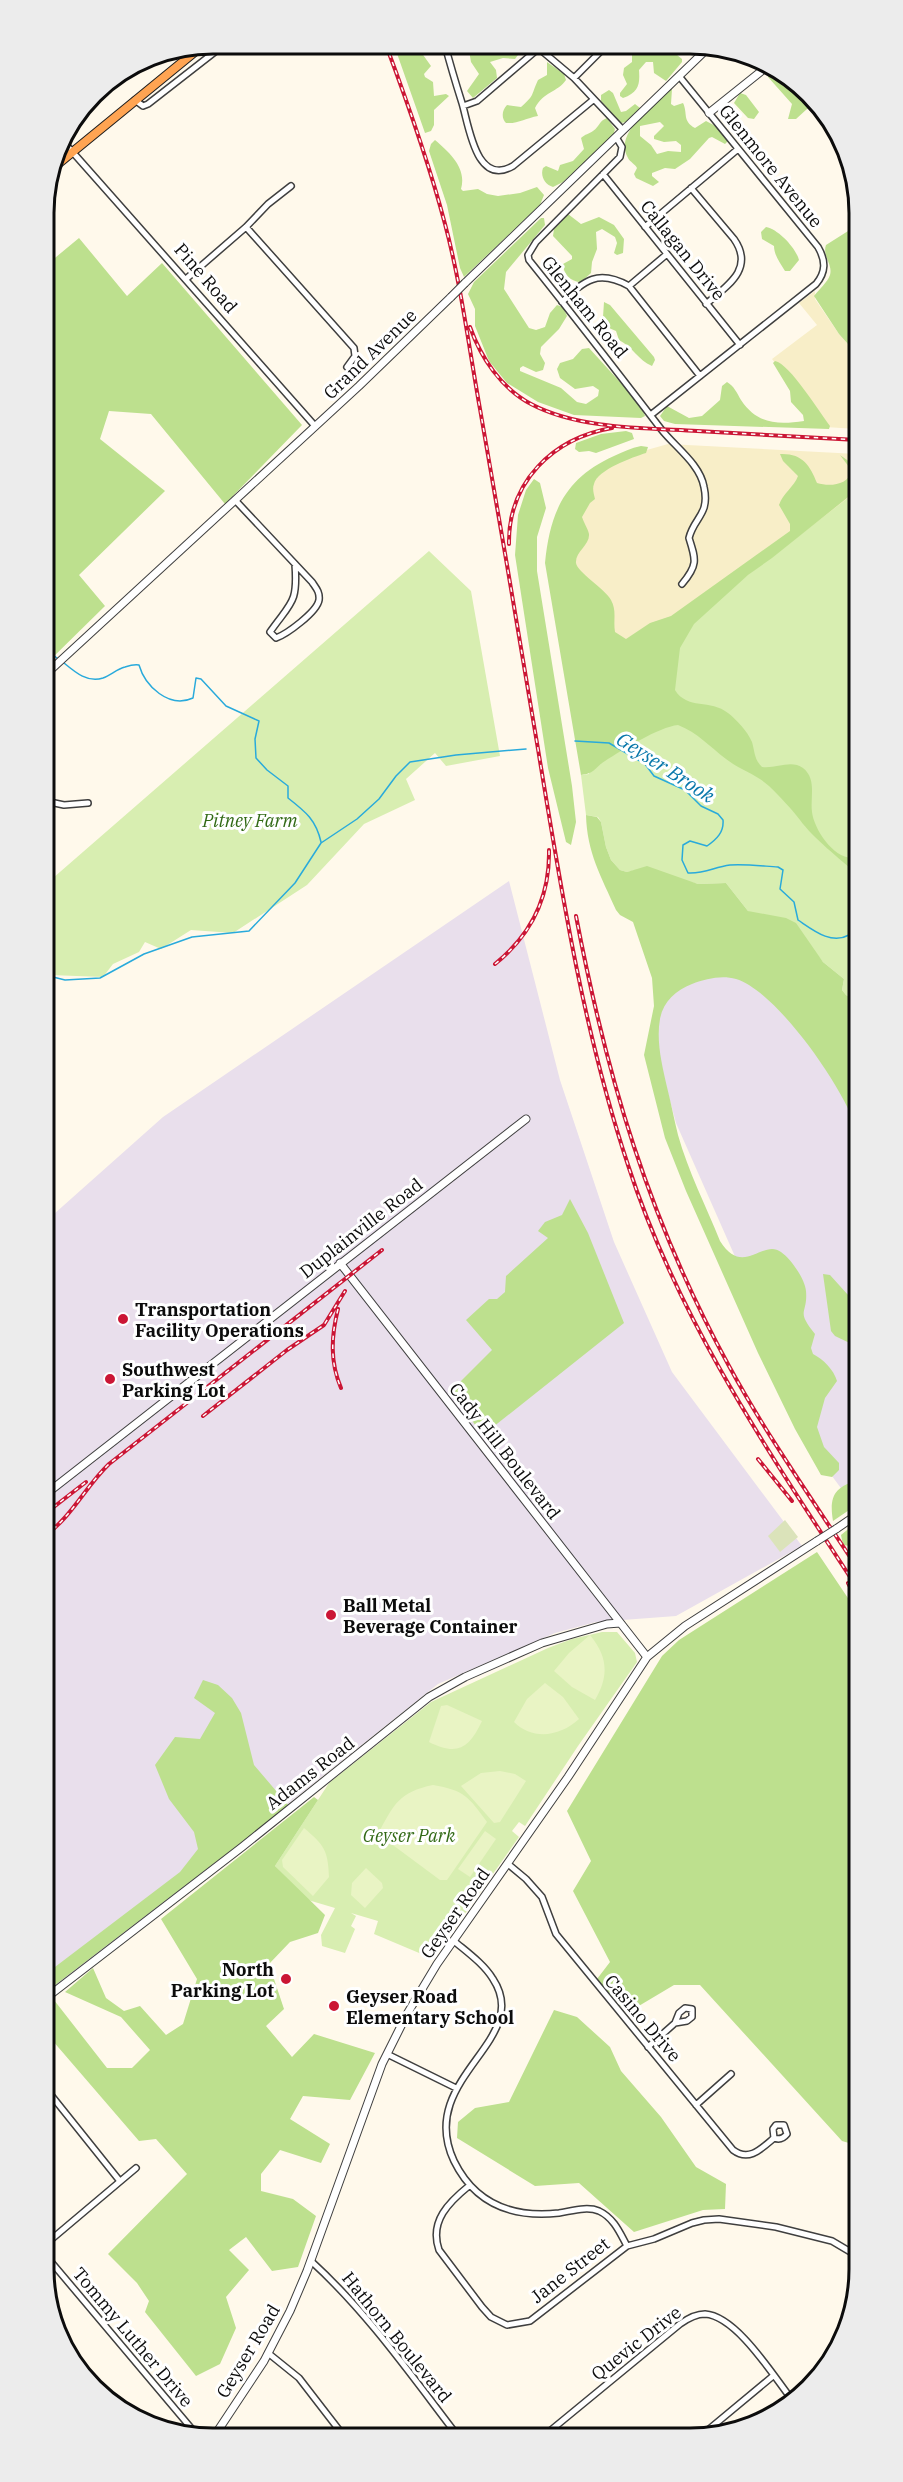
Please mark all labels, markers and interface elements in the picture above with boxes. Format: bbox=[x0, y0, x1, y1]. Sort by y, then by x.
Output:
street label: Glenmore Avenue bbox=[714, 100, 828, 232]
street label: Callagan Drive bbox=[636, 195, 730, 305]
street label: Pine Road bbox=[169, 238, 243, 318]
street label: Glenham Road bbox=[537, 251, 633, 363]
street label: Grand Avenue bbox=[319, 304, 421, 404]
water label: Geyser Brook bbox=[612, 725, 721, 809]
park label: Pitney Farm bbox=[201, 809, 298, 832]
street label: Duplainville Road bbox=[295, 1173, 427, 1283]
place label: Transportation Facility Operations bbox=[135, 1298, 304, 1342]
marker: Transportation Facility Operations bbox=[116, 1312, 130, 1326]
place label: Southwest Parking Lot bbox=[122, 1358, 226, 1402]
marker: Southwest Parking Lot bbox=[103, 1372, 117, 1386]
street label: Cady Hill Boulevard bbox=[444, 1378, 566, 1524]
place label: Ball Metal Beverage Container bbox=[343, 1594, 518, 1638]
marker: Ball Metal Beverage Container bbox=[324, 1608, 338, 1622]
street label: Adams Road bbox=[261, 1731, 359, 1815]
park label: Geyser Park bbox=[363, 1824, 456, 1847]
street label: Geyser Road bbox=[415, 1863, 495, 1963]
place label: North Parking Lot bbox=[171, 1958, 274, 2002]
street label: Casino Drive bbox=[600, 1970, 686, 2066]
marker: North Parking Lot bbox=[279, 1972, 293, 1986]
place label: Geyser Road Elementary School bbox=[346, 1985, 514, 2029]
marker: Geyser Road Elementary School bbox=[327, 1999, 341, 2013]
street label: Jane Street bbox=[526, 2232, 614, 2308]
street label: Tommy Luther Drive bbox=[68, 2262, 198, 2412]
street label: Hathorn Boulevard bbox=[337, 2267, 457, 2407]
street label: Geyser Road bbox=[211, 2300, 285, 2402]
street label: Quevic Drive bbox=[586, 2301, 686, 2385]

